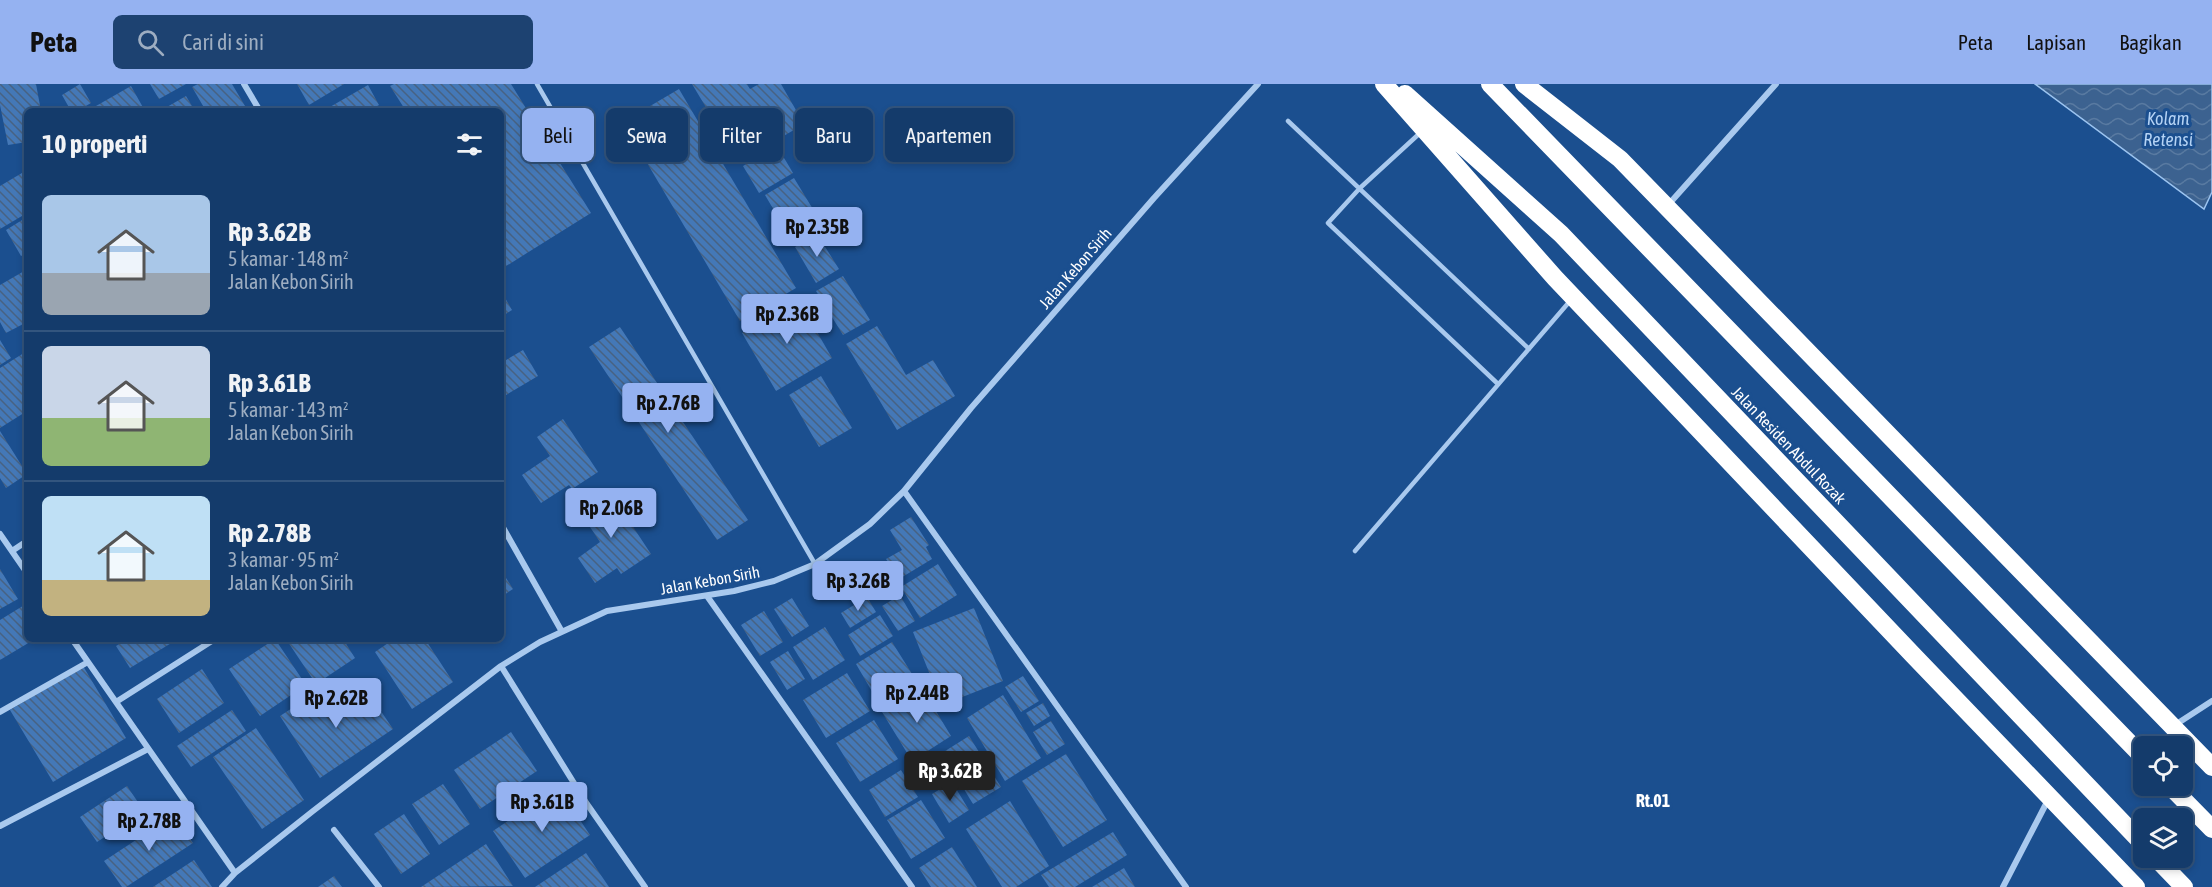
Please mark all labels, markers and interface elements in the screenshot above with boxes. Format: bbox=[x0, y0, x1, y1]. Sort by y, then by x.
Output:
search box bbox=[113, 15, 533, 69]
text: Peta bbox=[30, 26, 77, 58]
icon: search bbox=[134, 26, 167, 59]
text: Cari di sini bbox=[182, 29, 264, 55]
text: Peta bbox=[1958, 30, 1993, 54]
text: Lapisan bbox=[2026, 30, 2086, 54]
text: Bagikan bbox=[2119, 30, 2182, 54]
chip: Beli bbox=[522, 108, 594, 162]
chip: Sewa bbox=[606, 108, 688, 162]
chip: Filter bbox=[700, 108, 783, 162]
chip: Baru bbox=[795, 108, 873, 162]
chip: Apartemen bbox=[885, 108, 1013, 162]
water label: Kolam Retensi bbox=[2143, 108, 2193, 150]
icon: filters bbox=[453, 128, 486, 161]
text: 10 properti bbox=[42, 129, 147, 159]
pin: Rp 2.35B bbox=[755, 207, 879, 258]
text: Rp 2.35B bbox=[785, 215, 849, 238]
text: Rp 3.62B bbox=[228, 217, 311, 247]
icon: home bbox=[90, 219, 162, 291]
street label: Jalan Kebon Sirih bbox=[1035, 224, 1115, 312]
text: 5 kamar · 148 m² bbox=[228, 247, 349, 270]
text: Jalan Kebon Sirih bbox=[228, 270, 354, 293]
pin: Rp 2.36B bbox=[725, 294, 849, 345]
text: Rp 2.36B bbox=[755, 302, 819, 325]
text: Rp 3.61B bbox=[228, 368, 311, 398]
icon: home bbox=[90, 370, 162, 442]
pin: Rp 2.76B bbox=[606, 383, 730, 434]
street label: Jalan Residen Abdul Rozak bbox=[1728, 383, 1850, 507]
text: Rp 2.76B bbox=[636, 391, 700, 414]
text: 5 kamar · 143 m² bbox=[228, 398, 349, 421]
text: Jalan Kebon Sirih bbox=[228, 421, 354, 444]
pin: Rp 2.06B bbox=[549, 488, 673, 539]
text: Rp 2.06B bbox=[579, 496, 643, 519]
text: Rp 2.78B bbox=[228, 518, 311, 548]
icon: home bbox=[90, 520, 162, 592]
text: 3 kamar · 95 m² bbox=[228, 548, 339, 571]
pin: Rp 3.26B bbox=[796, 561, 920, 612]
street label: Jalan Kebon Sirih bbox=[659, 562, 761, 598]
text: Rp 3.26B bbox=[826, 569, 890, 592]
text: Jalan Kebon Sirih bbox=[228, 571, 354, 594]
pin: Rp 2.44B bbox=[855, 673, 979, 724]
pin: Rp 2.62B bbox=[274, 678, 398, 729]
text: Rp 2.44B bbox=[885, 681, 949, 704]
text: Rp 2.62B bbox=[304, 686, 368, 709]
map controls bbox=[2133, 736, 2193, 868]
button: locate bbox=[2133, 736, 2193, 796]
pin: Rp 3.62B bbox=[888, 751, 1012, 802]
text: Rp 3.62B bbox=[918, 759, 982, 782]
pin: Rp 3.61B bbox=[480, 782, 604, 833]
text: Rp 3.61B bbox=[510, 790, 574, 813]
district label: Rt.01 bbox=[1636, 790, 1670, 811]
pin: Rp 2.78B bbox=[87, 801, 211, 852]
button: layers bbox=[2133, 808, 2193, 868]
text: Rp 2.78B bbox=[117, 809, 181, 832]

